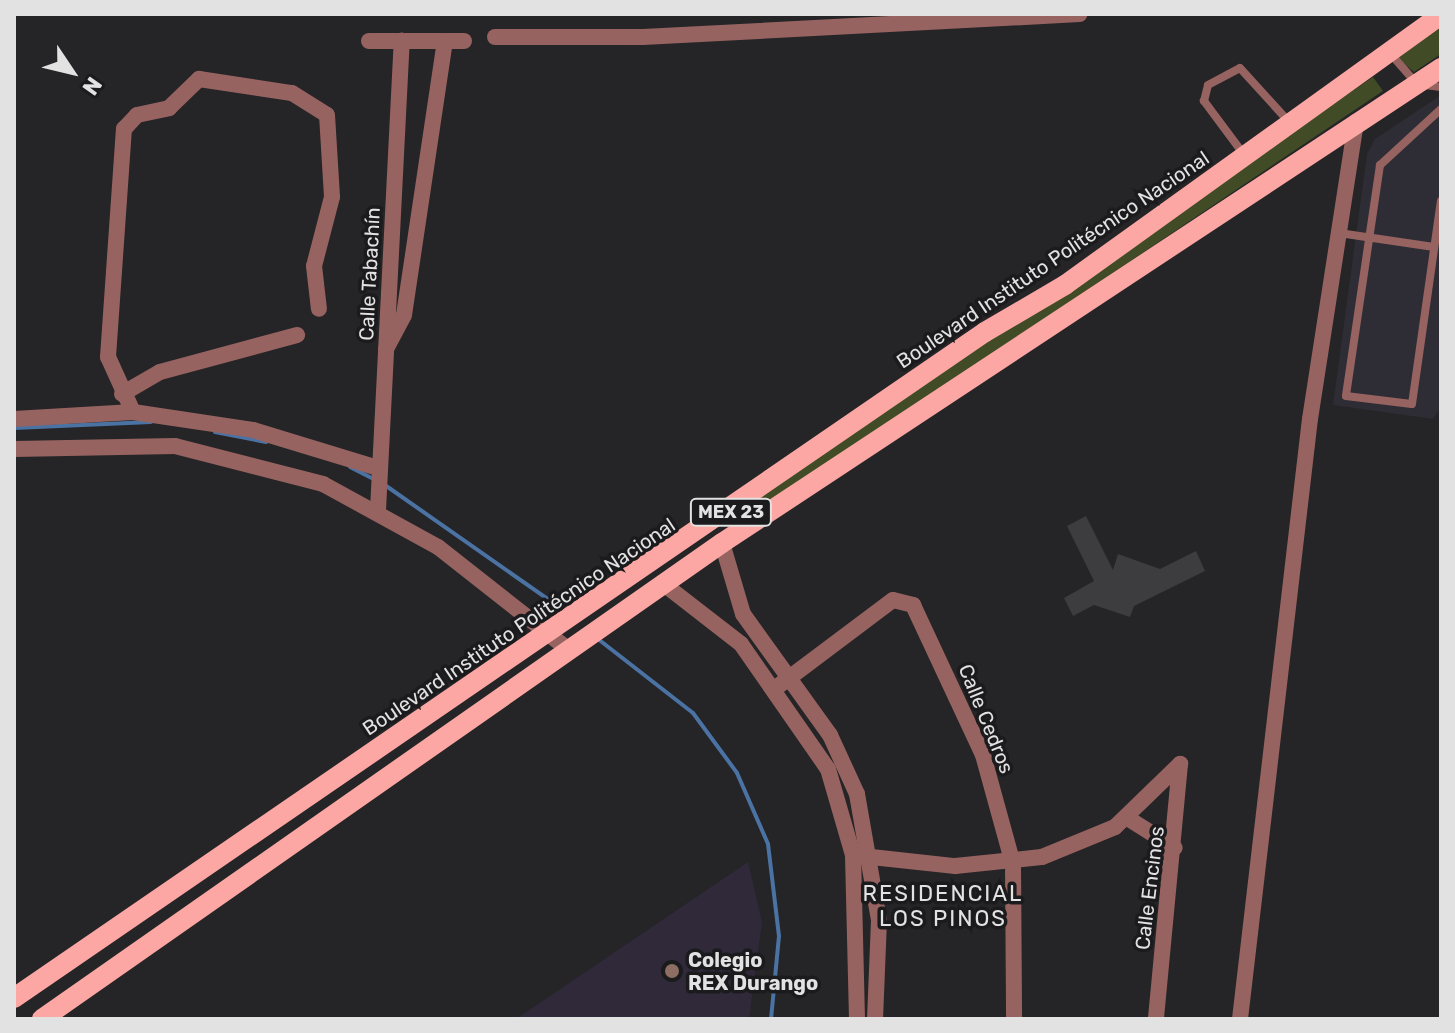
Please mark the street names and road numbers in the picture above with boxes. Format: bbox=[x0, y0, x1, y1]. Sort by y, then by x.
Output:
street label: Boulevard Instituto Politécnico Nacional bbox=[892, 146, 1214, 374]
street label: Calle Tabachín bbox=[355, 206, 385, 342]
road number: MEX 23 bbox=[689, 498, 773, 526]
street label: Boulevard Instituto Politécnico Nacional bbox=[358, 513, 680, 741]
street label: Calle Cedros bbox=[953, 661, 1019, 777]
street label: Calle Encinos bbox=[1131, 825, 1169, 951]

